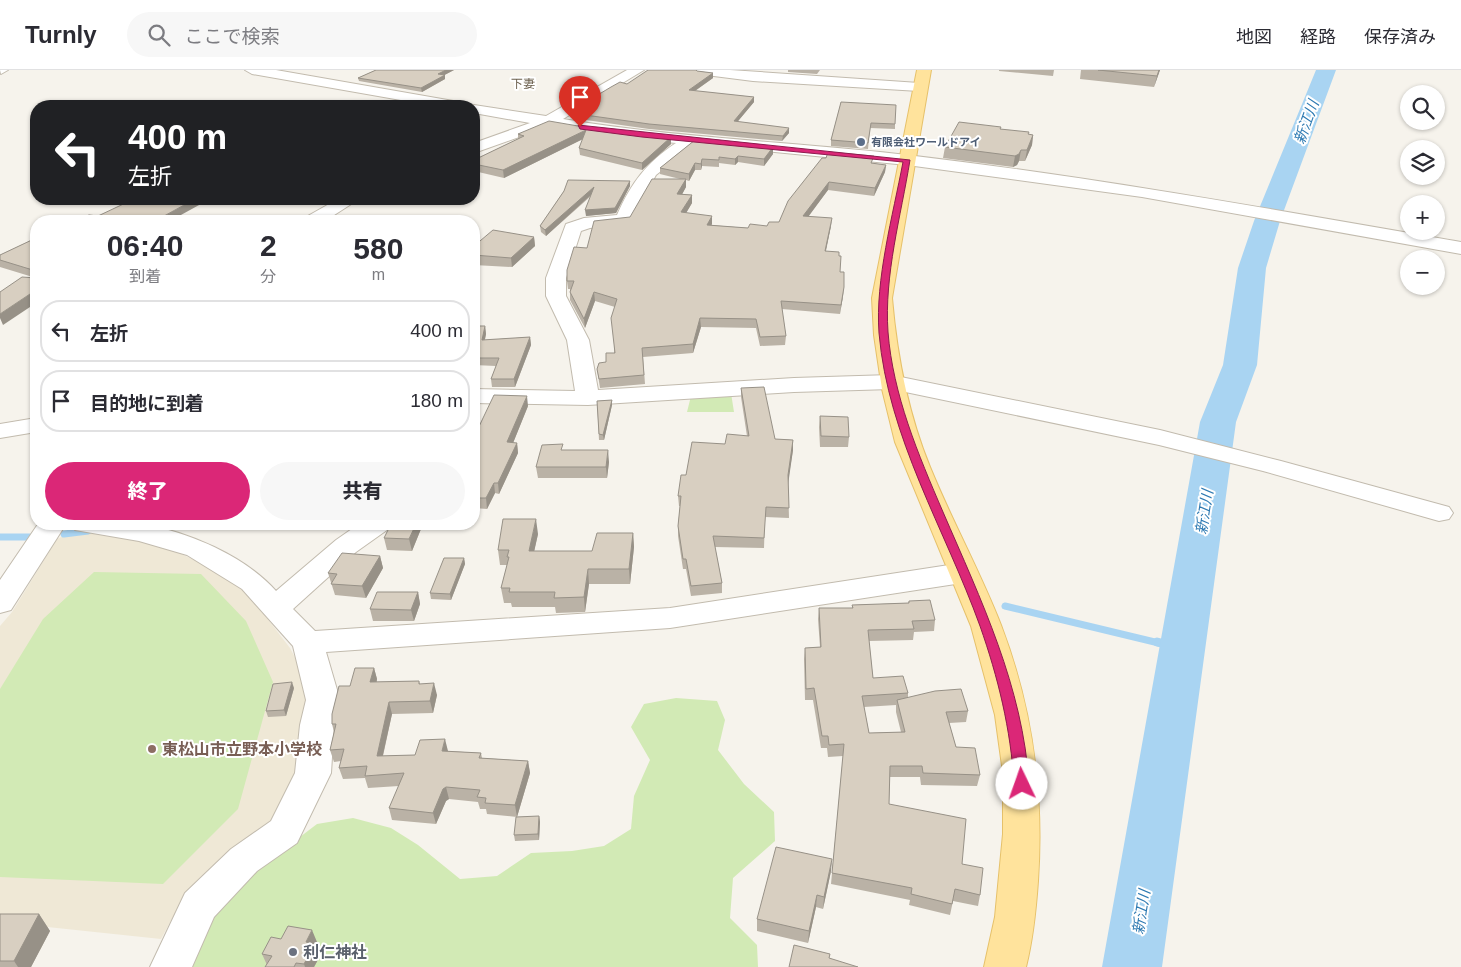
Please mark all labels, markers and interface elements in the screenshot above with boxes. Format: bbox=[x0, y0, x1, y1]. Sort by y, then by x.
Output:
search box bbox=[127, 12, 477, 57]
text: Turnly bbox=[25, 21, 97, 48]
icon: search bbox=[145, 21, 173, 49]
text: ここで検索 bbox=[185, 26, 280, 47]
text: 地図 bbox=[1236, 27, 1272, 47]
text: 経路 bbox=[1300, 27, 1336, 47]
text: 保存済み bbox=[1364, 27, 1436, 47]
pin bbox=[559, 76, 601, 127]
district label: 下妻 bbox=[511, 77, 535, 91]
icon: arrive bbox=[566, 83, 594, 111]
map controls bbox=[1400, 85, 1445, 295]
button: search bbox=[1400, 85, 1445, 130]
water label: 新江川 bbox=[1290, 96, 1322, 146]
text: 400 m bbox=[128, 117, 227, 156]
icon: left bbox=[45, 120, 110, 185]
marker: 有限会社ワールドアイ bbox=[855, 136, 867, 148]
place label: 有限会社ワールドアイ bbox=[871, 136, 980, 148]
button: layers bbox=[1400, 140, 1445, 185]
text: 左折 bbox=[128, 164, 172, 189]
button: + bbox=[1400, 195, 1445, 240]
text: 06:40 bbox=[107, 229, 183, 262]
text: 2 bbox=[260, 229, 277, 262]
text: 580 bbox=[353, 232, 403, 265]
button: − bbox=[1400, 250, 1445, 295]
text: m bbox=[372, 266, 385, 283]
text: 到着 bbox=[129, 268, 161, 285]
text: 分 bbox=[260, 268, 276, 285]
icon: left bbox=[47, 317, 75, 345]
text: 400 m bbox=[410, 320, 463, 341]
text: 左折 bbox=[90, 323, 128, 344]
icon: arrive bbox=[47, 387, 75, 415]
text: 180 m bbox=[410, 390, 463, 411]
text: 目的地に到着 bbox=[90, 393, 204, 414]
button: 終了 bbox=[45, 462, 250, 520]
button: 共有 bbox=[260, 462, 465, 520]
water label: 新江川 bbox=[1192, 486, 1216, 536]
place label: 東松山市立野本小学校 bbox=[162, 741, 322, 758]
marker: 東松山市立野本小学校 bbox=[146, 743, 158, 755]
position arrow bbox=[995, 757, 1047, 809]
water label: 新江川 bbox=[1129, 886, 1153, 936]
place label: 利仁神社 bbox=[303, 943, 367, 961]
marker: 利仁神社 bbox=[287, 946, 299, 958]

